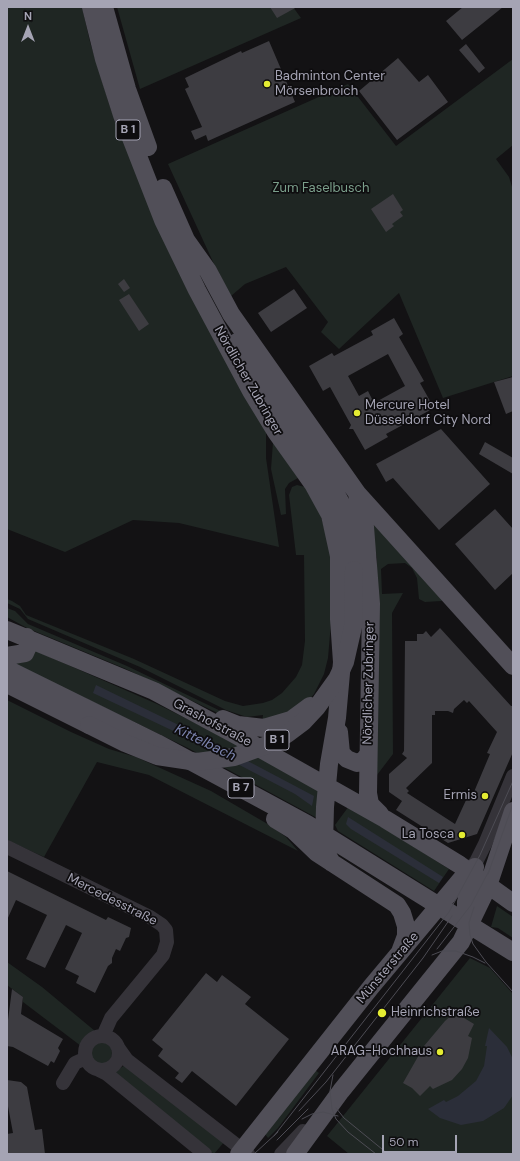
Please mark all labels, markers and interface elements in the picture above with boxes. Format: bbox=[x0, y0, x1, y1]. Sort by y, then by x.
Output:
north arrow bbox=[8, 8, 48, 48]
text: N bbox=[24, 9, 32, 23]
place label: Badminton Center Mörsenbroich bbox=[275, 69, 385, 100]
marker: Badminton Center Mörsenbroich bbox=[262, 79, 272, 89]
road number: B 1 bbox=[116, 120, 140, 140]
park label: Zum Faselbusch bbox=[273, 181, 369, 197]
street label: Nördlicher Zubringer bbox=[210, 324, 286, 438]
place label: Mercure Hotel Düsseldorf City Nord bbox=[365, 398, 491, 429]
marker: Mercure Hotel Düsseldorf City Nord bbox=[352, 408, 362, 418]
street label: Nördlicher Zubringer bbox=[360, 621, 378, 745]
street label: Grashofstraße bbox=[170, 696, 254, 750]
water label: Kittelbach bbox=[172, 721, 238, 765]
road number: B 1 bbox=[265, 730, 289, 750]
road number: B 7 bbox=[228, 778, 254, 798]
place label: Ermis bbox=[444, 788, 477, 804]
marker: Ermis bbox=[480, 791, 490, 801]
place label: La Tosca bbox=[402, 827, 454, 843]
marker: La Tosca bbox=[457, 830, 467, 840]
street label: Mercedesstraße bbox=[64, 871, 160, 929]
street label: Münsterstraße bbox=[354, 929, 422, 1007]
place label: Heinrichstraße bbox=[391, 1005, 480, 1021]
marker: Heinrichstraße bbox=[376, 1007, 388, 1019]
place label: ARAG-Hochhaus bbox=[331, 1044, 432, 1060]
marker: ARAG-Hochhaus bbox=[435, 1047, 445, 1057]
scale bar bbox=[384, 1127, 459, 1153]
text: 50 m bbox=[389, 1134, 418, 1150]

